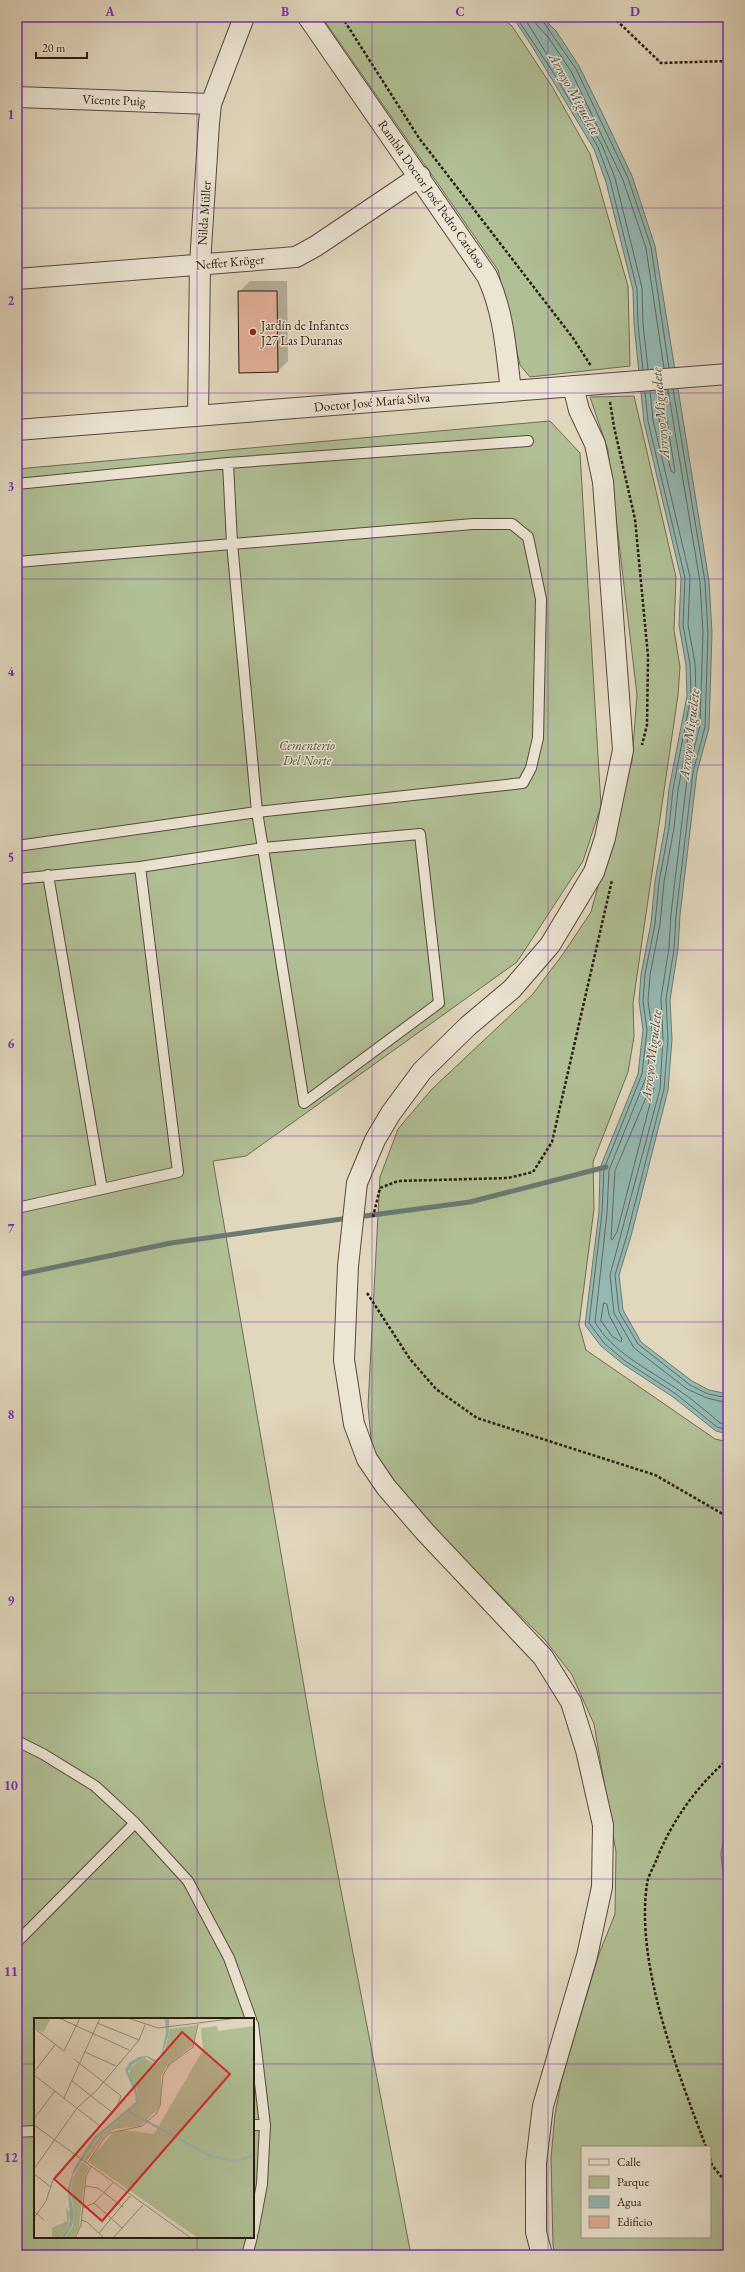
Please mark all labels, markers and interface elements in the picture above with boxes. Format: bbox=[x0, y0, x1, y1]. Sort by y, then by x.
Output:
text: A bbox=[104, 3, 115, 20]
text: B bbox=[281, 3, 289, 20]
text: C bbox=[455, 3, 465, 20]
text: D bbox=[630, 3, 640, 20]
scale bar bbox=[36, 34, 87, 60]
text: 20 m bbox=[42, 40, 66, 56]
water label: Arroyo Miguelete bbox=[544, 49, 605, 139]
street label: Vicente Puig bbox=[82, 90, 146, 110]
text: 1 bbox=[8, 106, 15, 123]
street label: Rambla Doctor José Pedro Cardoso bbox=[374, 116, 490, 272]
street label: Nilda Müller bbox=[193, 179, 215, 246]
street label: Neffer Kröger bbox=[195, 250, 266, 273]
text: 2 bbox=[8, 292, 15, 309]
place label: Jardín de Infantes J27 Las Duranas bbox=[260, 317, 349, 349]
marker: Jardín de Infantes J27 Las Duranas bbox=[248, 327, 258, 337]
water label: Arroyo Miguelete bbox=[647, 366, 673, 460]
street label: Doctor José María Silva bbox=[313, 388, 432, 416]
text: 3 bbox=[8, 478, 15, 495]
text: 4 bbox=[8, 663, 15, 680]
water label: Arroyo Miguelete bbox=[674, 687, 704, 781]
park label: Cementerio Del Norte bbox=[279, 737, 335, 769]
text: 5 bbox=[8, 849, 14, 866]
water label: Arroyo Miguelete bbox=[636, 1008, 666, 1102]
text: 6 bbox=[8, 1035, 15, 1052]
text: 7 bbox=[8, 1220, 15, 1237]
text: 8 bbox=[8, 1406, 15, 1423]
text: 9 bbox=[8, 1592, 15, 1609]
text: 10 bbox=[4, 1777, 18, 1794]
text: 11 bbox=[4, 1963, 18, 1980]
inset map bbox=[34, 2018, 254, 2238]
legend bbox=[581, 2146, 711, 2238]
text: 12 bbox=[4, 2149, 18, 2166]
text: Calle bbox=[617, 2154, 641, 2170]
text: Parque bbox=[617, 2174, 649, 2190]
text: Agua bbox=[616, 2194, 642, 2210]
text: Edificio bbox=[617, 2214, 653, 2230]

